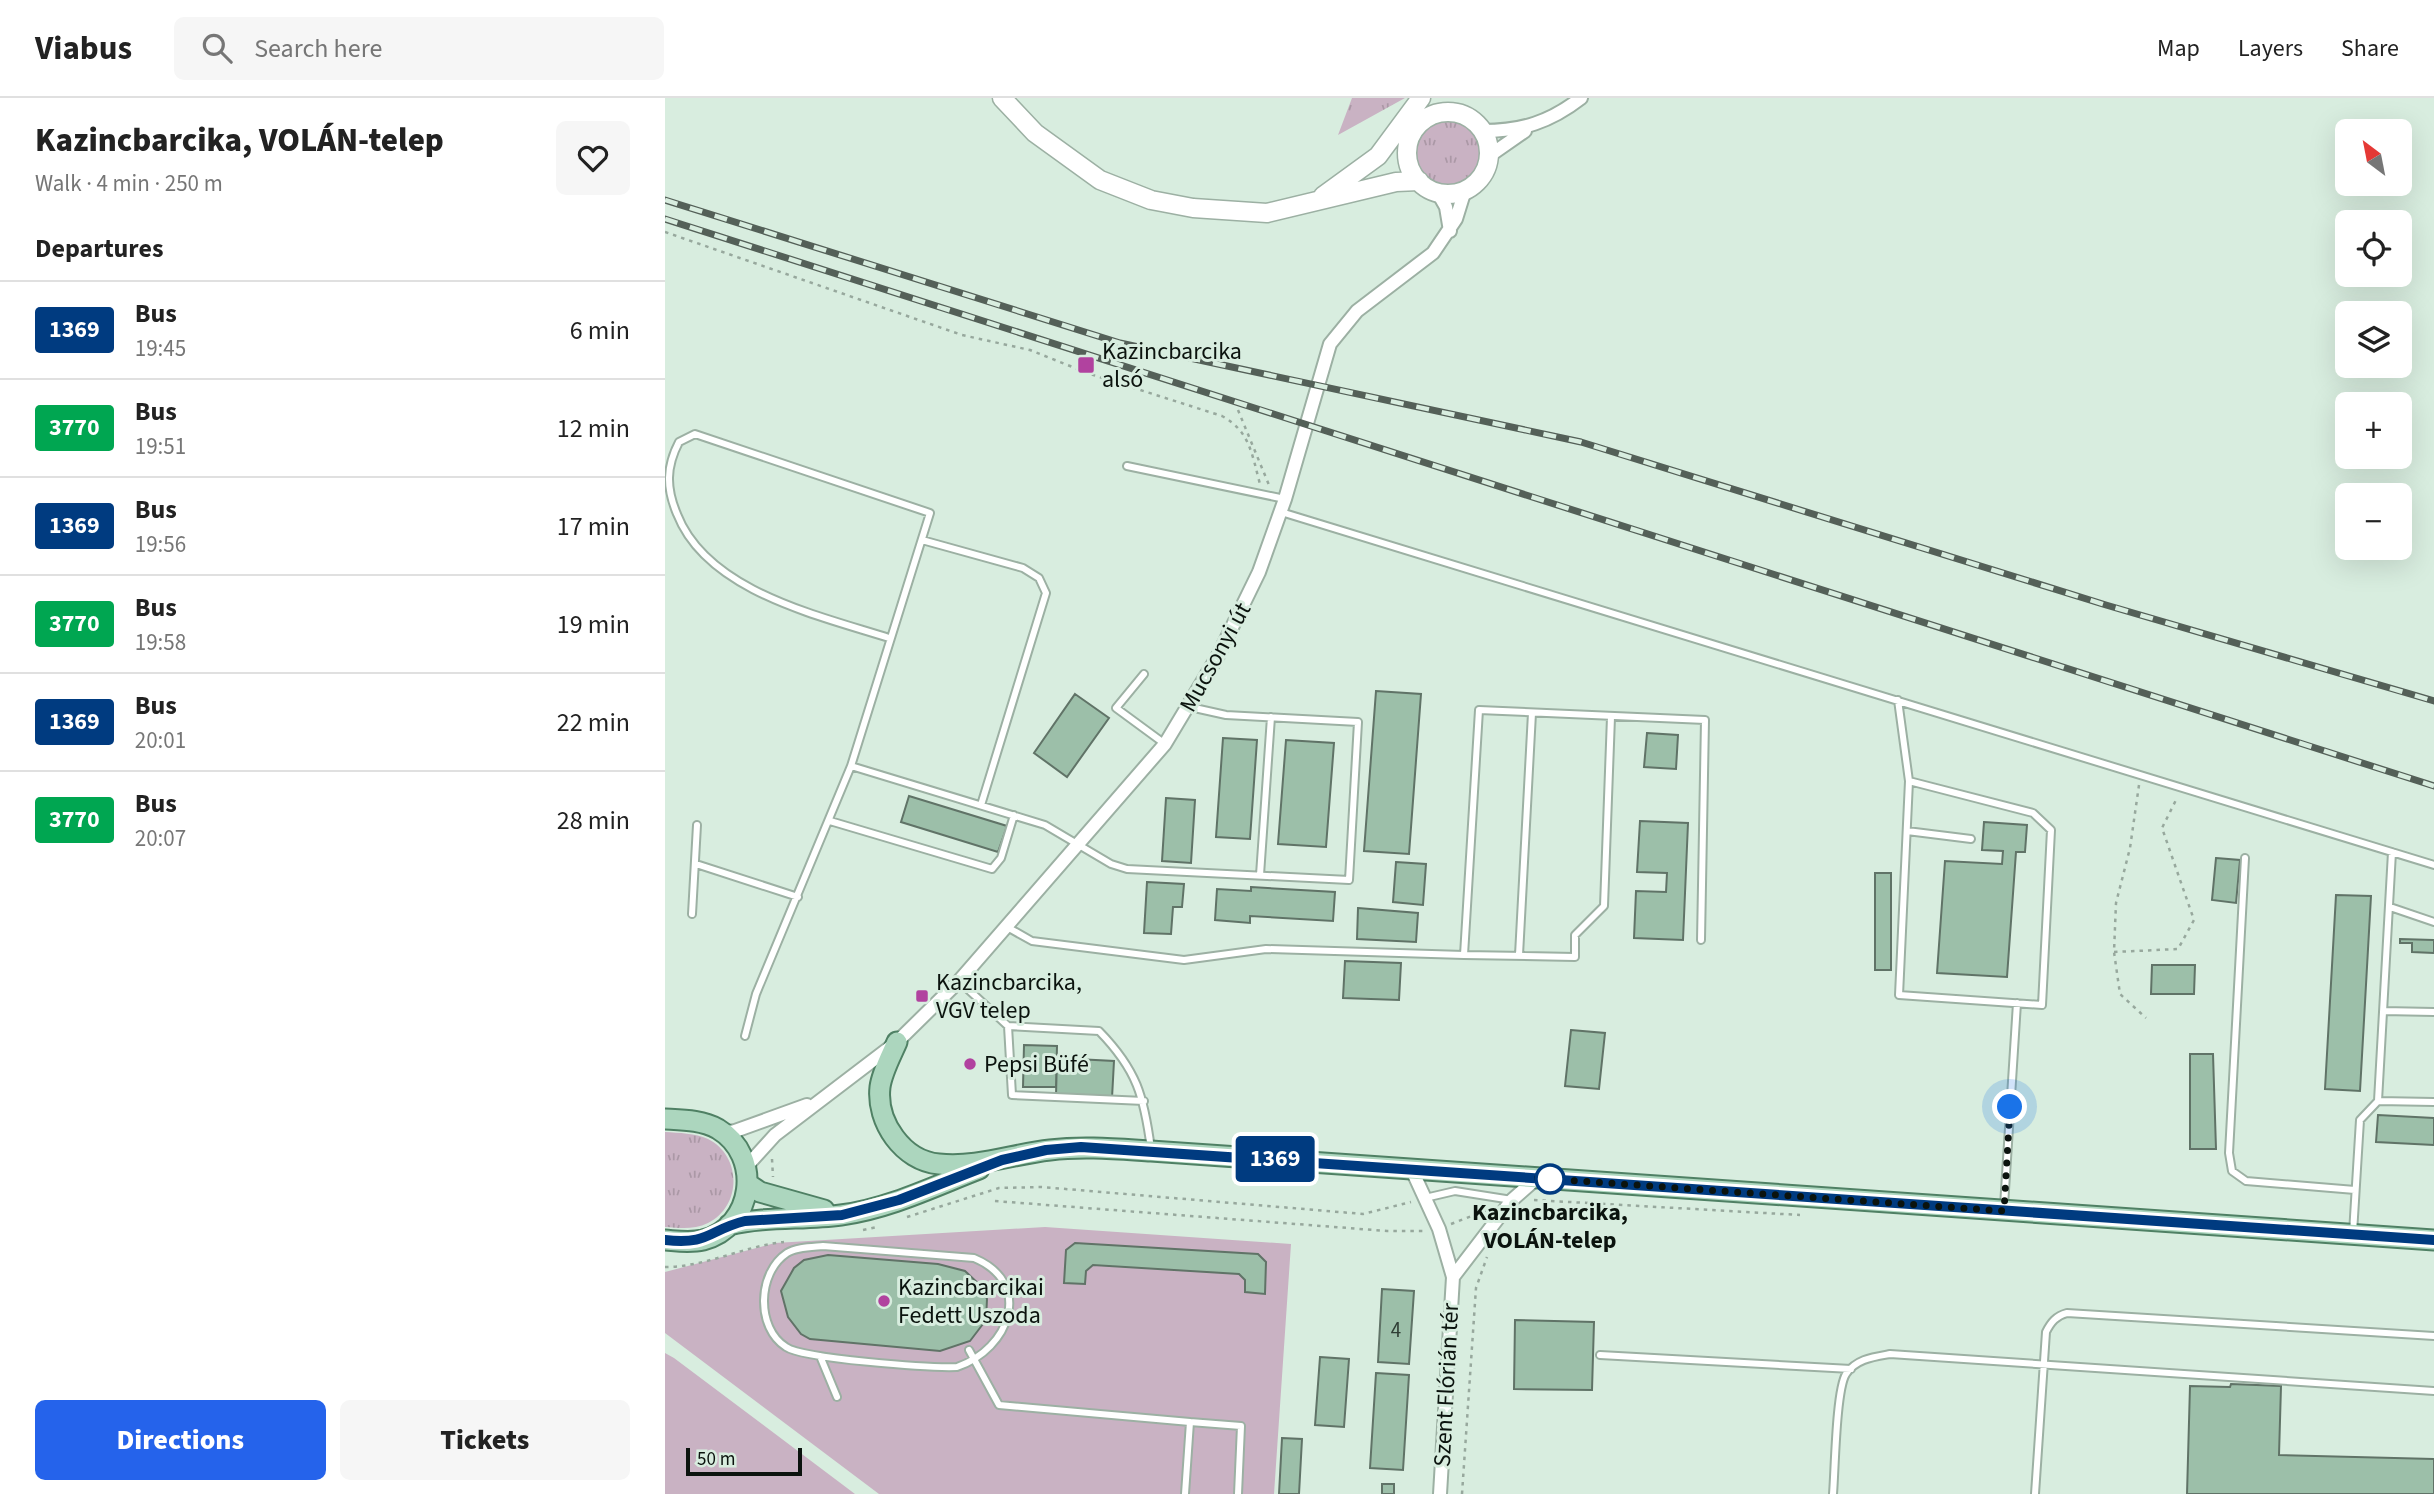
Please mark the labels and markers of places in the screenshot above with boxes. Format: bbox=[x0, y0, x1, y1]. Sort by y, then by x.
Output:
place label: Kazincbarcika alsó bbox=[1102, 334, 1242, 397]
marker: Kazincbarcika alsó bbox=[1076, 355, 1096, 375]
place label: Kazincbarcika, VGV telep bbox=[936, 965, 1082, 1028]
marker: Kazincbarcika, VGV telep bbox=[914, 988, 930, 1004]
place label: Pepsi Büfé bbox=[984, 1047, 1089, 1082]
marker: Pepsi Büfé bbox=[962, 1056, 978, 1072]
marker: Kazincbarcika, VOLÁN-telep bbox=[1535, 1164, 1565, 1194]
place label: Kazincbarcika, VOLÁN-telep bbox=[1472, 1195, 1628, 1258]
place label: Kazincbarcikai Fedett Uszoda bbox=[898, 1270, 1044, 1333]
marker: Kazincbarcikai Fedett Uszoda bbox=[876, 1293, 892, 1309]

